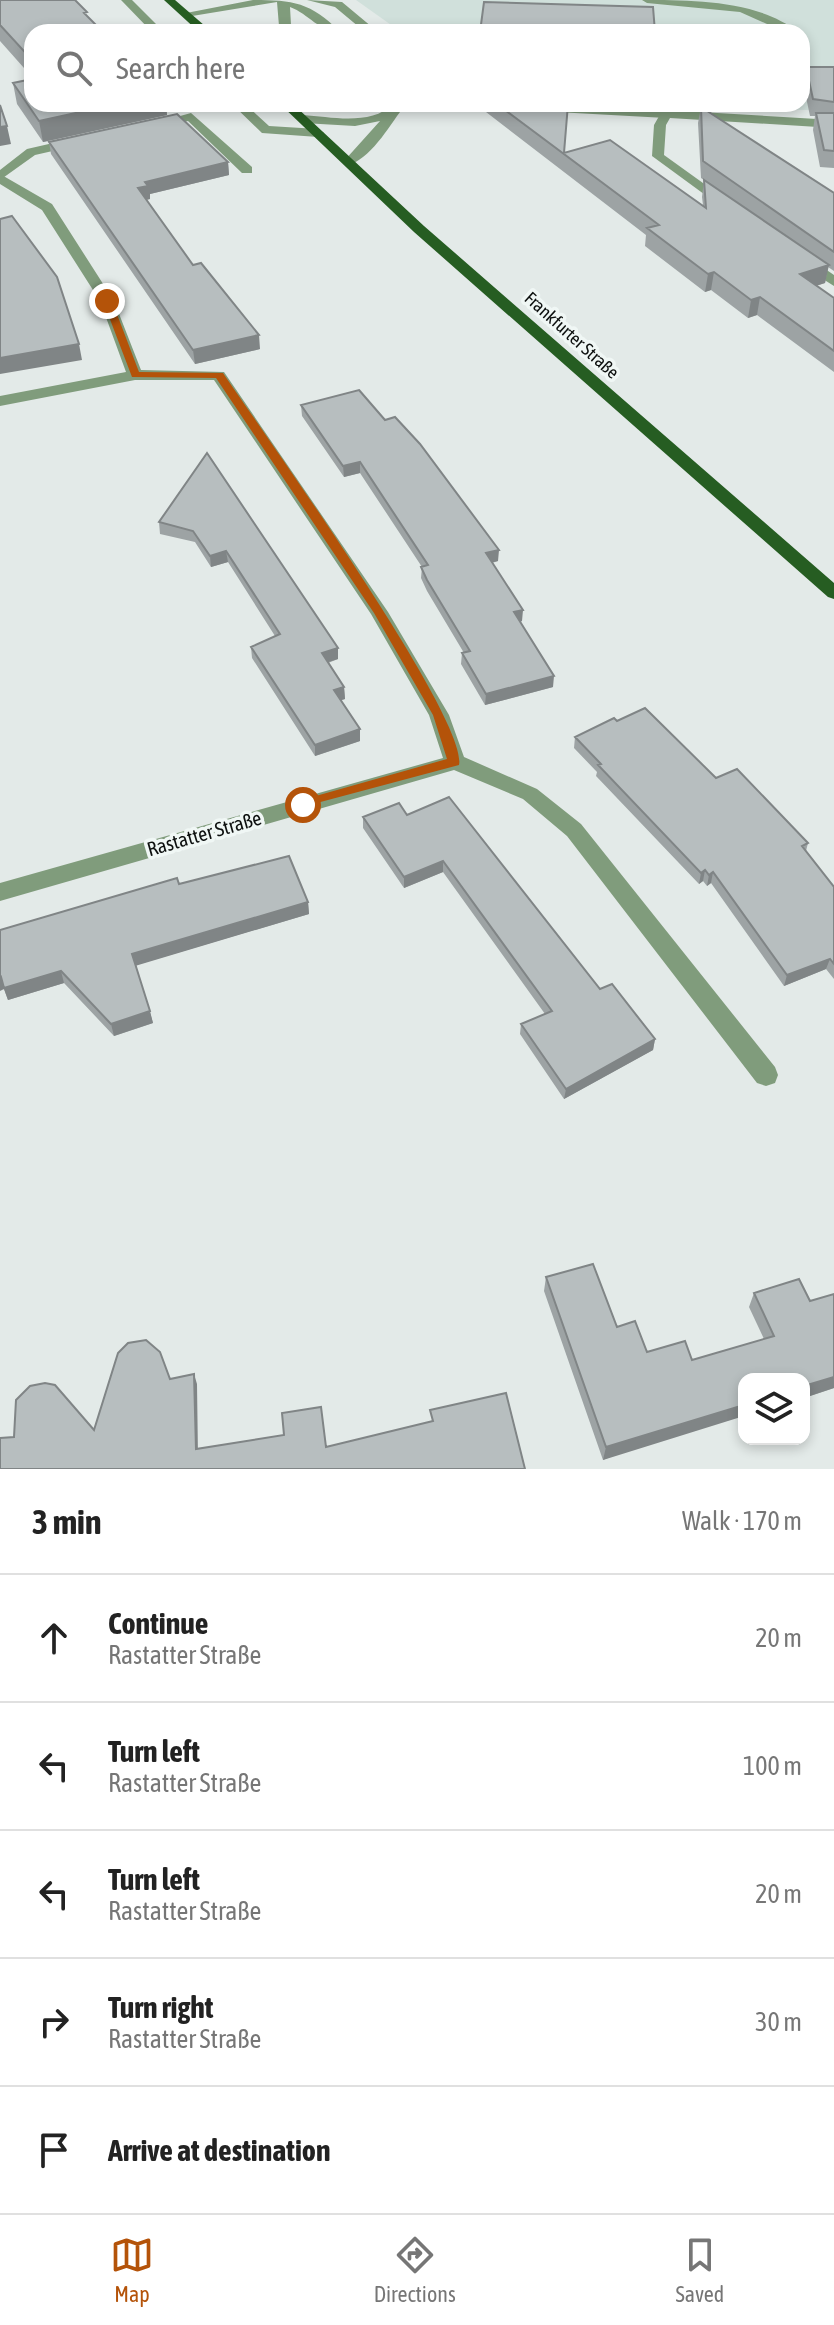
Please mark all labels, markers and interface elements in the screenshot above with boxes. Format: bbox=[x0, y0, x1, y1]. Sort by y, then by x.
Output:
search box bbox=[24, 24, 810, 112]
icon: search bbox=[52, 46, 96, 90]
text: Search here bbox=[116, 51, 245, 85]
route end bbox=[89, 283, 125, 319]
street label: Frankfurter Straße bbox=[521, 287, 623, 383]
route start bbox=[285, 787, 321, 823]
street label: Rastatter Straße bbox=[144, 806, 264, 860]
map controls bbox=[738, 1373, 810, 1445]
button: layers bbox=[738, 1373, 810, 1445]
text: 3 min bbox=[32, 1502, 101, 1541]
text: Walk · 170 m bbox=[682, 1506, 802, 1536]
text: Continue bbox=[108, 1606, 208, 1640]
icon: ahead bbox=[32, 1616, 76, 1660]
text: 20 m bbox=[755, 1623, 802, 1653]
text: Rastatter Straße bbox=[108, 1640, 261, 1670]
text: Turn left bbox=[108, 1734, 200, 1768]
icon: left bbox=[32, 1744, 76, 1788]
text: 100 m bbox=[743, 1751, 802, 1781]
text: Rastatter Straße bbox=[108, 1768, 261, 1798]
text: Turn left bbox=[108, 1862, 200, 1896]
icon: left bbox=[32, 1872, 76, 1916]
text: 20 m bbox=[755, 1879, 802, 1909]
text: Rastatter Straße bbox=[108, 1896, 261, 1926]
text: Turn right bbox=[108, 1990, 214, 2024]
icon: right bbox=[32, 2000, 76, 2044]
text: 30 m bbox=[755, 2007, 802, 2037]
text: Rastatter Straße bbox=[108, 2024, 261, 2054]
icon: arrive bbox=[32, 2128, 76, 2172]
text: Arrive at destination bbox=[108, 2133, 330, 2167]
tab: Map bbox=[110, 2233, 154, 2307]
tab: Directions bbox=[374, 2233, 456, 2307]
tab: Saved bbox=[675, 2233, 724, 2307]

